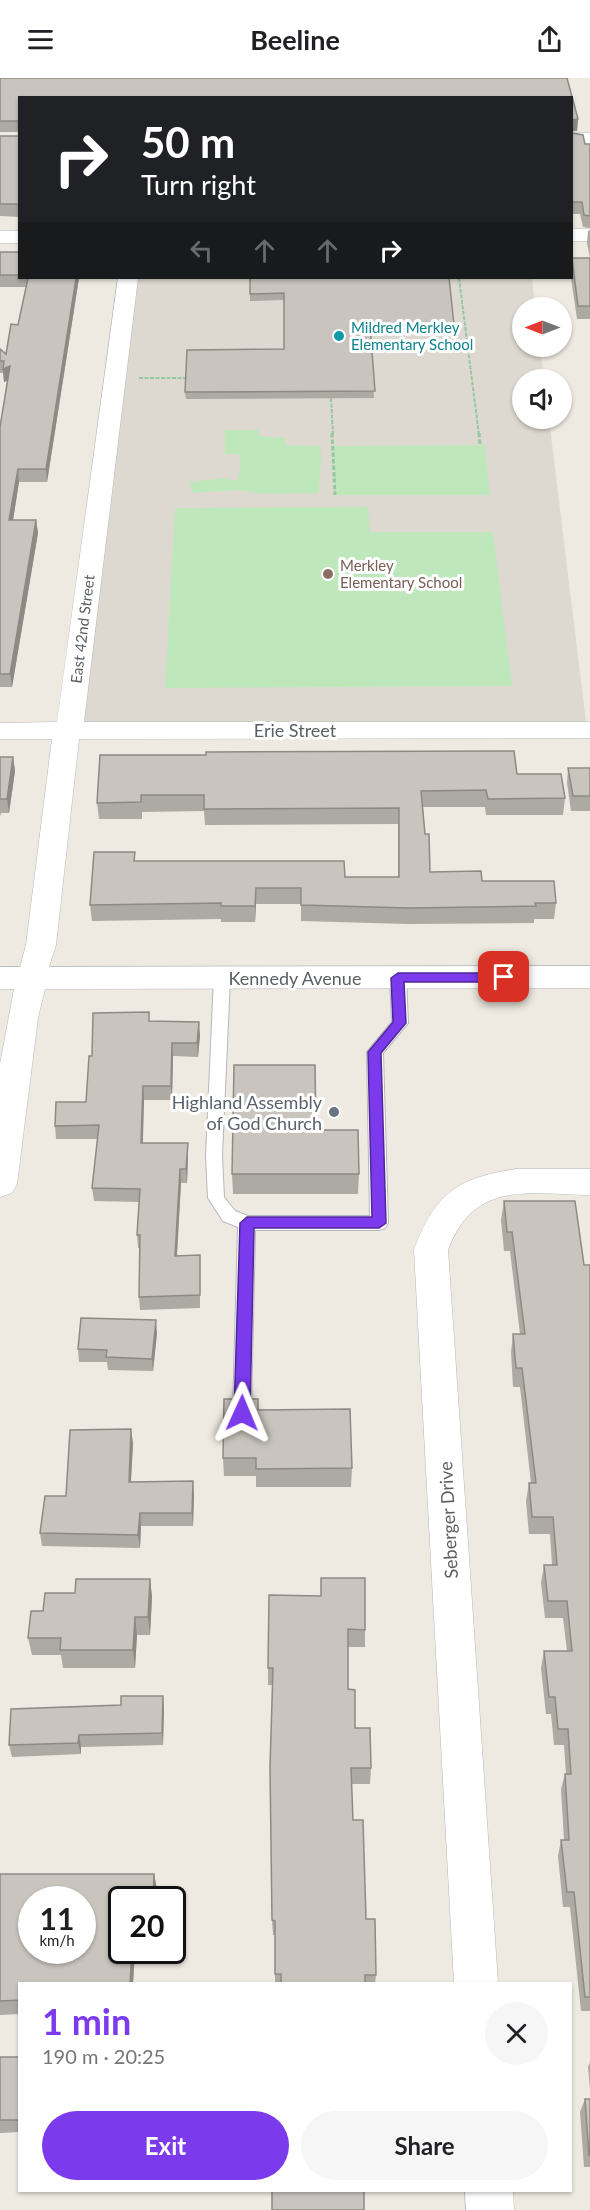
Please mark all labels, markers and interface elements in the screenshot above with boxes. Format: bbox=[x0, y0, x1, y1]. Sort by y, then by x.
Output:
icon: menu bbox=[24, 23, 57, 56]
text: Beeline bbox=[250, 23, 340, 56]
icon: share bbox=[533, 23, 566, 56]
text: 50 m bbox=[141, 117, 235, 167]
icon: right bbox=[42, 120, 120, 198]
text: Turn right bbox=[141, 168, 256, 201]
icon: left bbox=[185, 234, 218, 267]
icon: ahead bbox=[248, 234, 281, 267]
icon: ahead bbox=[311, 234, 344, 267]
icon: right bbox=[374, 234, 407, 267]
north arrow bbox=[512, 297, 572, 357]
map controls bbox=[512, 297, 572, 429]
place label: Mildred Merkley Elementary School bbox=[351, 318, 473, 353]
marker: Mildred Merkley Elementary School bbox=[332, 329, 346, 343]
button: sound bbox=[512, 369, 572, 429]
place label: Merkley Elementary School bbox=[340, 556, 462, 591]
marker: Merkley Elementary School bbox=[321, 567, 335, 581]
street label: East 42nd Street bbox=[66, 573, 98, 684]
street label: Erie Street bbox=[254, 719, 337, 741]
pin bbox=[478, 951, 529, 1002]
icon: arrive bbox=[487, 960, 520, 993]
street label: Kennedy Avenue bbox=[229, 967, 361, 989]
place label: Highland Assembly of God Church bbox=[172, 1091, 323, 1134]
marker: Highland Assembly of God Church bbox=[327, 1105, 341, 1119]
position arrow bbox=[210, 1381, 274, 1445]
street label: Seberger Drive bbox=[434, 1461, 462, 1579]
speed limit sign: 20 bbox=[108, 1886, 186, 1964]
text: 11 bbox=[40, 1900, 74, 1936]
text: km/h bbox=[39, 1931, 75, 1949]
text: 1 min bbox=[42, 1999, 131, 2043]
button: close bbox=[485, 2002, 548, 2065]
text: 190 m · 20:25 bbox=[42, 2044, 165, 2068]
button: Exit bbox=[42, 2111, 289, 2180]
button: Share bbox=[301, 2111, 548, 2180]

